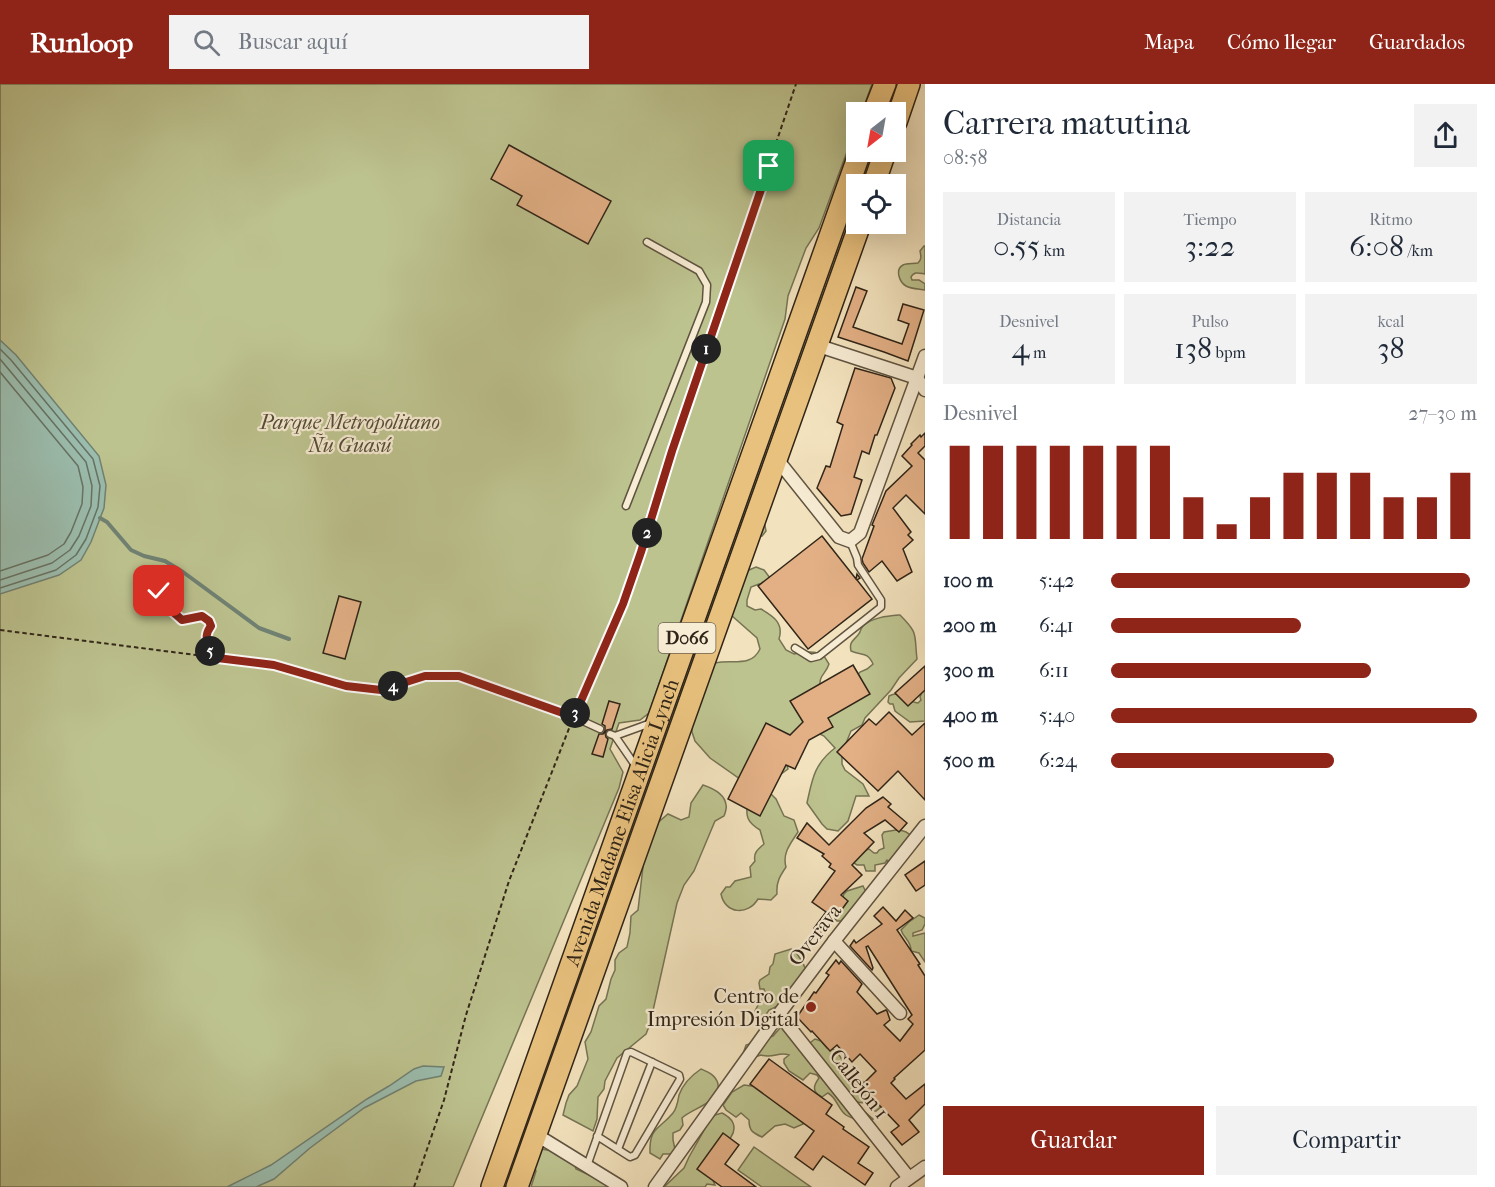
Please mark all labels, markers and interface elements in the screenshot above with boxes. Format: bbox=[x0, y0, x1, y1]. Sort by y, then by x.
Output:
search box bbox=[169, 15, 589, 69]
text: Runloop bbox=[30, 26, 133, 59]
icon: search bbox=[190, 26, 223, 59]
text: Buscar aquí bbox=[238, 29, 347, 55]
text: Mapa bbox=[1144, 30, 1194, 54]
text: Cómo llegar bbox=[1227, 30, 1336, 54]
text: Guardados bbox=[1369, 30, 1465, 54]
north arrow bbox=[846, 102, 906, 162]
map controls bbox=[846, 102, 906, 234]
text: Carrera matutina bbox=[943, 104, 1190, 143]
button: share bbox=[1414, 104, 1477, 167]
pin bbox=[743, 140, 794, 191]
text: 08:58 bbox=[943, 146, 988, 169]
icon: arrive bbox=[752, 149, 785, 182]
button: locate bbox=[846, 174, 906, 234]
text: Distancia bbox=[997, 210, 1061, 229]
text: Tiempo bbox=[1183, 210, 1237, 229]
text: Ritmo bbox=[1369, 210, 1413, 229]
text: 0.55 bbox=[993, 229, 1040, 264]
text: 3:22 bbox=[1185, 229, 1235, 264]
text: 6:08 bbox=[1349, 229, 1404, 264]
text: km bbox=[1040, 241, 1065, 260]
text: /km bbox=[1404, 241, 1433, 260]
text: Desnivel bbox=[999, 312, 1059, 331]
text: Pulso bbox=[1191, 312, 1229, 331]
text: kcal bbox=[1378, 312, 1404, 331]
text: 4 bbox=[1012, 331, 1029, 366]
text: 138 bbox=[1174, 331, 1212, 366]
text: 38 bbox=[1377, 331, 1405, 366]
pin: 1 bbox=[691, 334, 721, 364]
text: 1 bbox=[703, 339, 709, 358]
text: m bbox=[1029, 343, 1046, 362]
text: bpm bbox=[1212, 343, 1246, 362]
text: Desnivel bbox=[943, 402, 1018, 425]
text: 27–30 m bbox=[1408, 402, 1477, 425]
park label: Parque Metropolitano Ñu Guasú bbox=[259, 411, 440, 457]
pin: 2 bbox=[632, 518, 662, 548]
text: 2 bbox=[643, 523, 651, 542]
pin bbox=[133, 565, 184, 616]
text: 100 m bbox=[943, 569, 993, 592]
text: 5:42 bbox=[1039, 569, 1075, 592]
icon: check bbox=[142, 574, 175, 607]
text: 200 m bbox=[943, 614, 996, 637]
text: 6:41 bbox=[1039, 614, 1074, 637]
road number: D066 bbox=[658, 623, 716, 653]
pin: 5 bbox=[195, 636, 225, 666]
text: 5 bbox=[207, 641, 213, 660]
text: 300 m bbox=[943, 659, 994, 682]
text: 6:11 bbox=[1039, 659, 1069, 682]
pin: 4 bbox=[378, 671, 408, 701]
street label: Avenida Madame Elisa Alicia Lynch bbox=[560, 675, 684, 970]
text: 4 bbox=[388, 676, 398, 695]
pin: 3 bbox=[560, 698, 590, 728]
text: 3 bbox=[572, 703, 578, 722]
text: 400 m bbox=[943, 704, 998, 727]
text: 5:40 bbox=[1039, 704, 1075, 727]
text: 500 m bbox=[943, 749, 995, 772]
text: 6:24 bbox=[1039, 749, 1077, 772]
street label: Overava bbox=[784, 899, 847, 970]
place label: Centro de Impresión Digital bbox=[647, 985, 799, 1031]
marker: Centro de Impresión Digital bbox=[804, 1000, 818, 1014]
street label: Callejón 1 bbox=[825, 1045, 893, 1123]
button: Guardar bbox=[943, 1106, 1204, 1175]
button: Compartir bbox=[1216, 1106, 1477, 1175]

